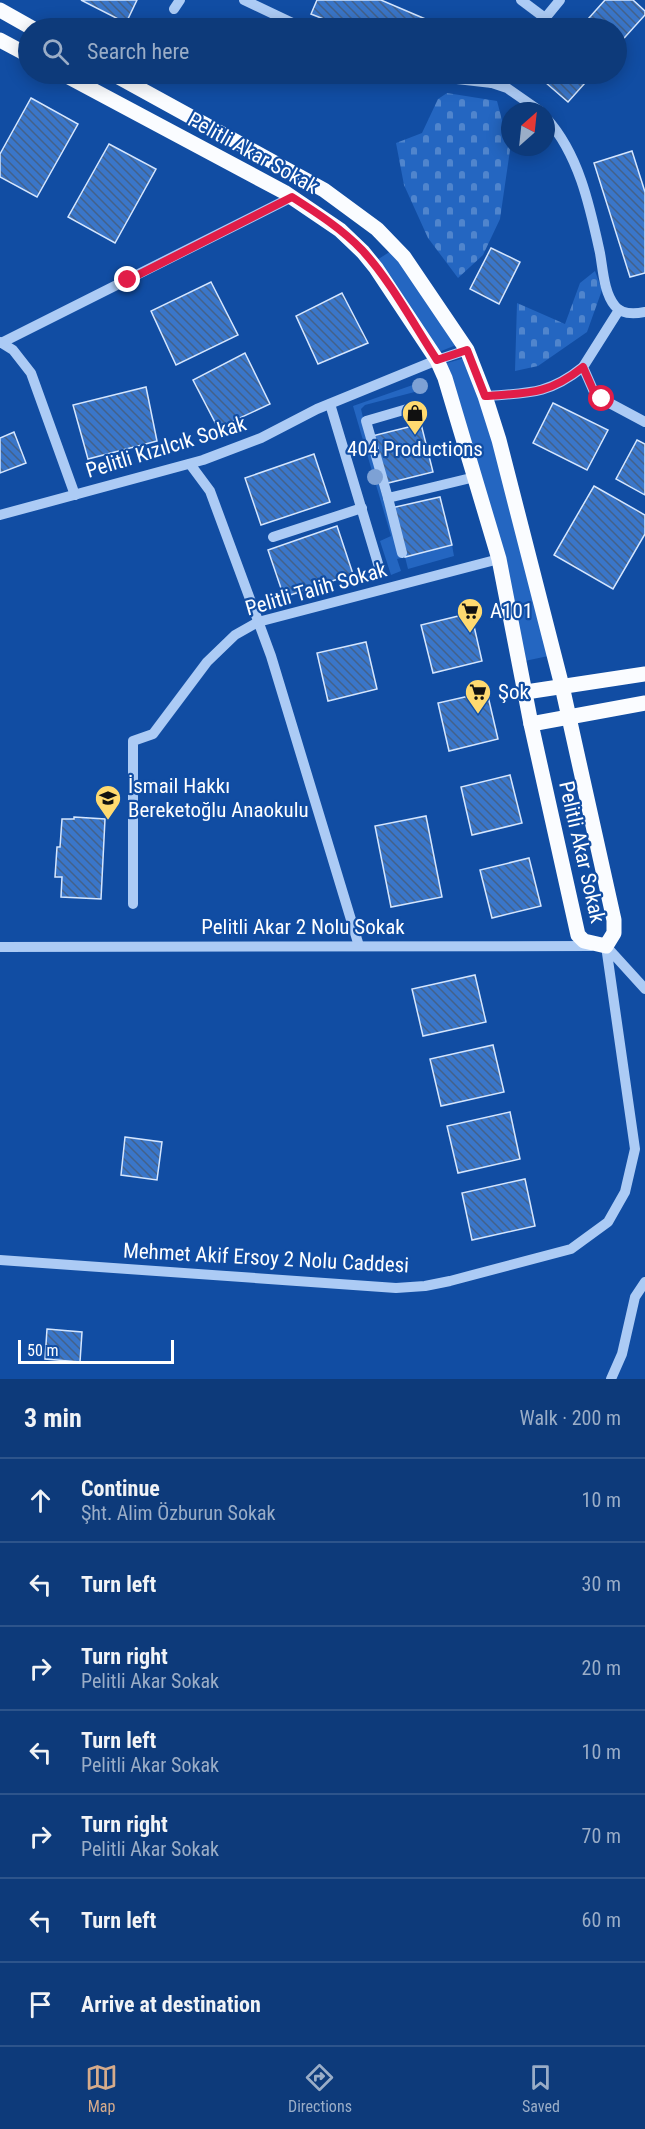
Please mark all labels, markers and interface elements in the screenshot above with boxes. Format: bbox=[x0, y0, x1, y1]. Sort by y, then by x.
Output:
search box bbox=[18, 18, 627, 84]
icon: search bbox=[39, 35, 72, 68]
text: Search here bbox=[87, 39, 189, 64]
north arrow bbox=[501, 102, 555, 156]
street label: Pelitli Akar Sokak bbox=[184, 107, 323, 199]
route end bbox=[114, 266, 140, 292]
route start bbox=[588, 385, 614, 411]
shop icon: 404 Productions bbox=[400, 398, 430, 436]
street label: Pelitli Kızılcık Sokak bbox=[83, 411, 250, 483]
place label: 404 Productions bbox=[347, 437, 483, 461]
street label: Pelitli Talih Sokak bbox=[242, 557, 390, 621]
supermarket icon: A101 bbox=[455, 596, 485, 634]
place label: A101 bbox=[490, 599, 533, 623]
supermarket icon: Şok bbox=[463, 677, 493, 715]
place label: Şok bbox=[498, 680, 529, 704]
place label: İsmail Hakkı Bereketoğlu Anaokulu bbox=[128, 774, 309, 822]
street label: Pelitli Akar Sokak bbox=[554, 779, 610, 926]
school or university icon: İsmail Hakkı Bereketoğlu Anaokulu bbox=[93, 783, 123, 821]
street label: Pelitli Akar 2 Nolu Sokak bbox=[201, 915, 405, 939]
street label: Mehmet Akif Ersoy 2 Nolu Caddesi bbox=[122, 1239, 410, 1277]
scale bar bbox=[18, 1337, 174, 1364]
text: 50 m bbox=[27, 1341, 59, 1360]
text: 3 min bbox=[24, 1403, 82, 1433]
text: Walk · 200 m bbox=[520, 1406, 621, 1430]
text: Continue bbox=[81, 1476, 160, 1501]
icon: ahead bbox=[24, 1484, 57, 1517]
text: 10 m bbox=[582, 1488, 621, 1512]
text: Şht. Alim Özburun Sokak bbox=[81, 1501, 276, 1525]
icon: left bbox=[24, 1568, 57, 1601]
text: Turn left bbox=[81, 1572, 156, 1597]
text: 30 m bbox=[582, 1572, 621, 1596]
text: Turn right bbox=[81, 1644, 168, 1669]
icon: right bbox=[24, 1652, 57, 1685]
text: 20 m bbox=[582, 1656, 621, 1680]
text: Pelitli Akar Sokak bbox=[81, 1669, 219, 1693]
text: Turn left bbox=[81, 1728, 156, 1753]
icon: left bbox=[24, 1736, 57, 1769]
text: 10 m bbox=[582, 1740, 621, 1764]
text: Pelitli Akar Sokak bbox=[81, 1753, 219, 1777]
text: Turn right bbox=[81, 1812, 168, 1837]
icon: right bbox=[24, 1820, 57, 1853]
text: 70 m bbox=[582, 1824, 621, 1848]
text: Pelitli Akar Sokak bbox=[81, 1837, 219, 1861]
icon: left bbox=[24, 1904, 57, 1937]
text: Turn left bbox=[81, 1908, 156, 1933]
text: 60 m bbox=[582, 1908, 621, 1932]
icon: arrive bbox=[24, 1988, 57, 2021]
text: Arrive at destination bbox=[81, 1992, 261, 2017]
tab: Map bbox=[85, 2061, 118, 2116]
tab: Directions bbox=[288, 2061, 352, 2116]
tab: Saved bbox=[522, 2061, 560, 2116]

